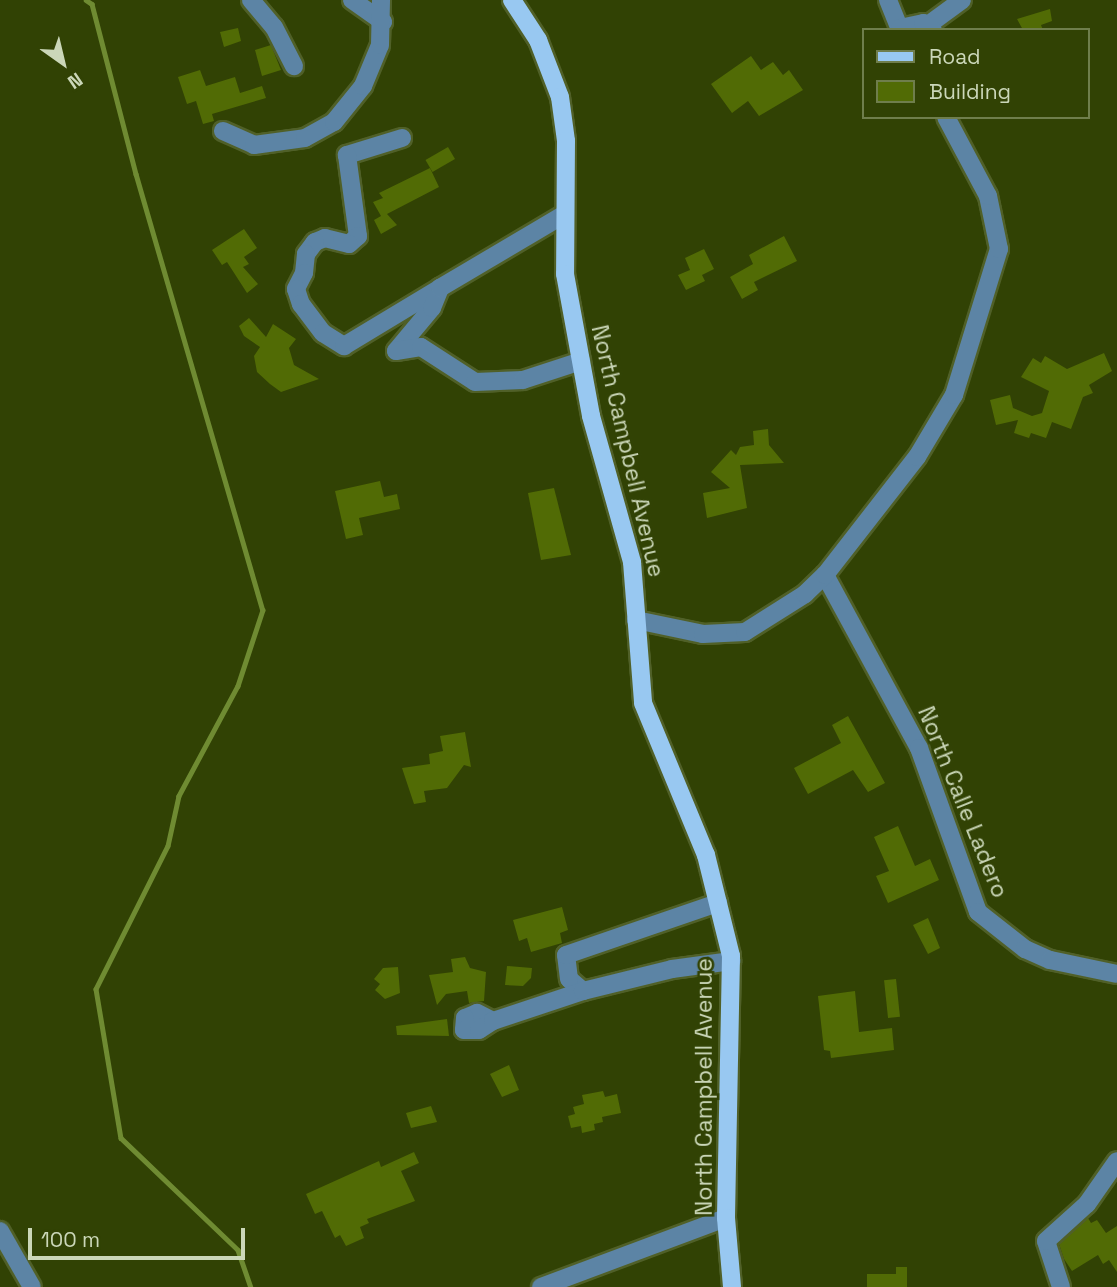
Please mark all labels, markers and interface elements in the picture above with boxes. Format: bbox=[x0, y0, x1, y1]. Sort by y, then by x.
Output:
north arrow bbox=[28, 28, 98, 98]
legend bbox=[862, 28, 1089, 119]
text: Road bbox=[929, 43, 981, 70]
text: N bbox=[63, 67, 87, 95]
text: Building bbox=[929, 78, 1011, 105]
street label: North Campbell Avenue bbox=[586, 322, 670, 580]
street label: North Calle Ladero bbox=[912, 702, 1014, 902]
street label: North Campbell Avenue bbox=[690, 958, 718, 1216]
scale bar bbox=[32, 1214, 248, 1258]
text: 100 m bbox=[41, 1226, 100, 1253]

